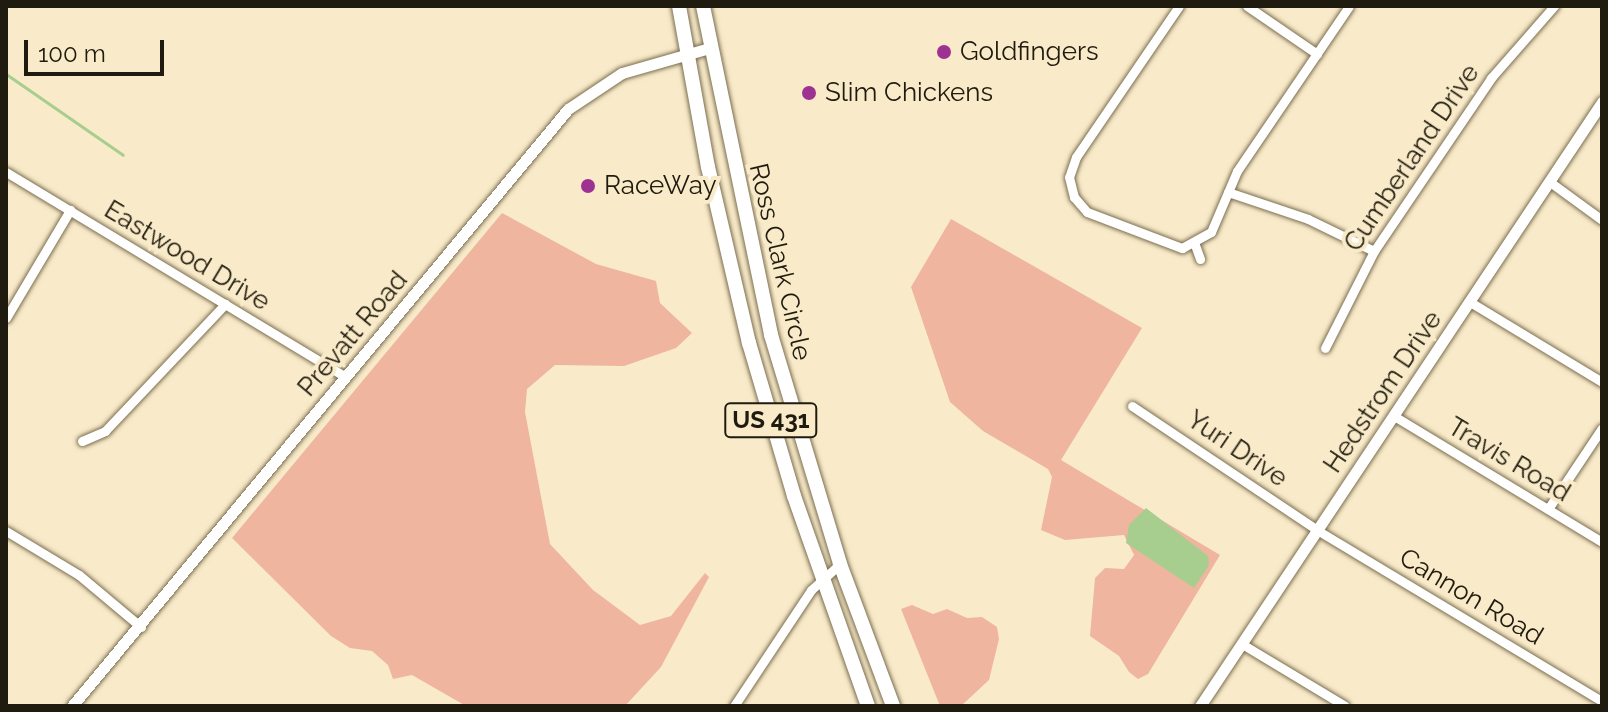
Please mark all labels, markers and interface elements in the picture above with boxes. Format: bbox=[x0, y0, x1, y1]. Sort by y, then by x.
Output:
scale bar bbox=[28, 24, 168, 74]
place label: Goldfingers bbox=[960, 36, 1099, 68]
text: 100 m bbox=[38, 39, 106, 68]
marker: Goldfingers bbox=[935, 43, 953, 61]
street label: Cumberland Drive bbox=[1338, 59, 1486, 257]
place label: Slim Chickens bbox=[825, 77, 993, 109]
marker: Slim Chickens bbox=[800, 84, 818, 102]
street label: Ross Clark Circle bbox=[742, 160, 818, 364]
place label: RaceWay bbox=[604, 170, 717, 202]
marker: RaceWay bbox=[579, 177, 597, 195]
street label: Eastwood Drive bbox=[99, 194, 275, 318]
street label: Prevatt Road bbox=[292, 265, 414, 403]
street label: Hedstrom Drive bbox=[1317, 305, 1449, 479]
road number: US 431 bbox=[723, 400, 819, 440]
street label: Yuri Drive bbox=[1181, 404, 1293, 494]
street label: Travis Road bbox=[1442, 411, 1576, 509]
street label: Cannon Road bbox=[1394, 542, 1548, 652]

